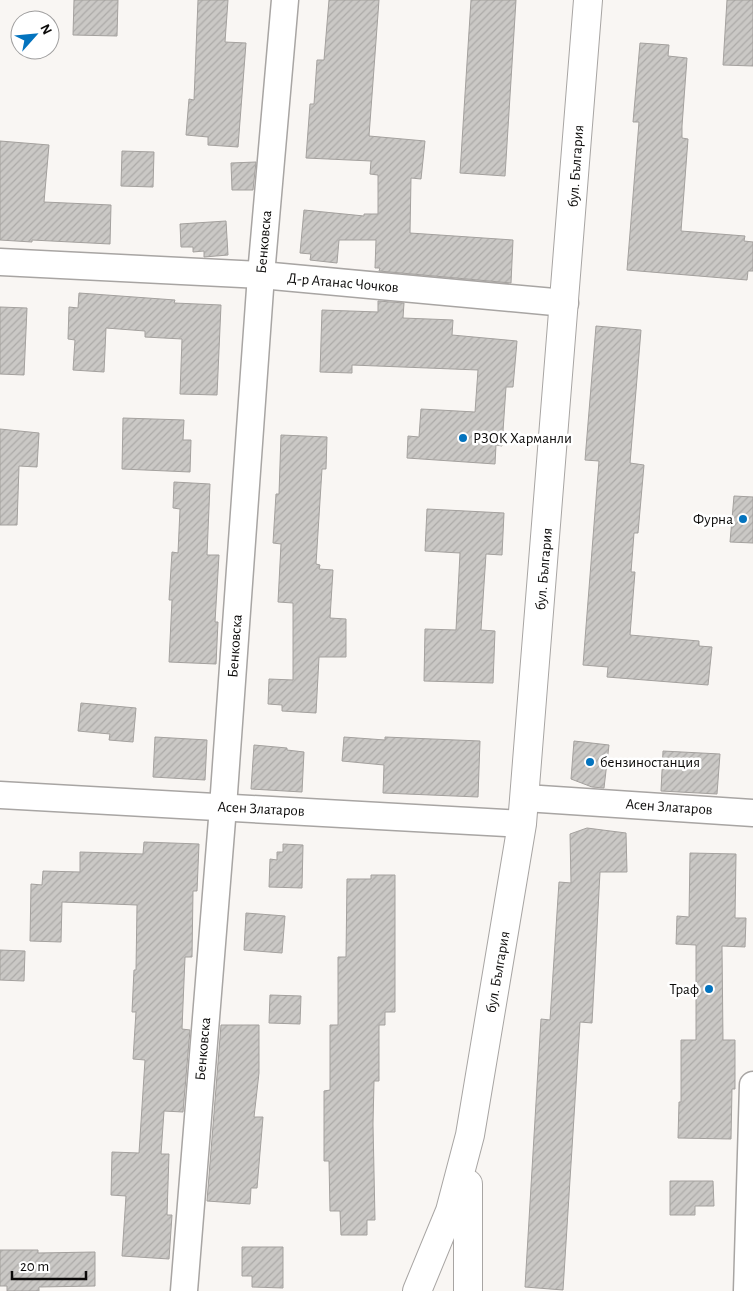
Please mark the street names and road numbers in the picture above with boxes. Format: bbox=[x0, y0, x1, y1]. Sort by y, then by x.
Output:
street label: бул. България bbox=[566, 124, 586, 208]
street label: Бенковска bbox=[254, 210, 274, 274]
street label: Д-р Атанас Чочков bbox=[287, 271, 399, 295]
street label: бул. България bbox=[533, 527, 555, 611]
street label: Бенковска bbox=[225, 614, 245, 678]
street label: Асен Златаров bbox=[625, 796, 713, 818]
street label: Асен Златаров bbox=[217, 799, 305, 819]
street label: бул. България bbox=[483, 930, 513, 1014]
street label: Бенковска bbox=[193, 1017, 213, 1081]

